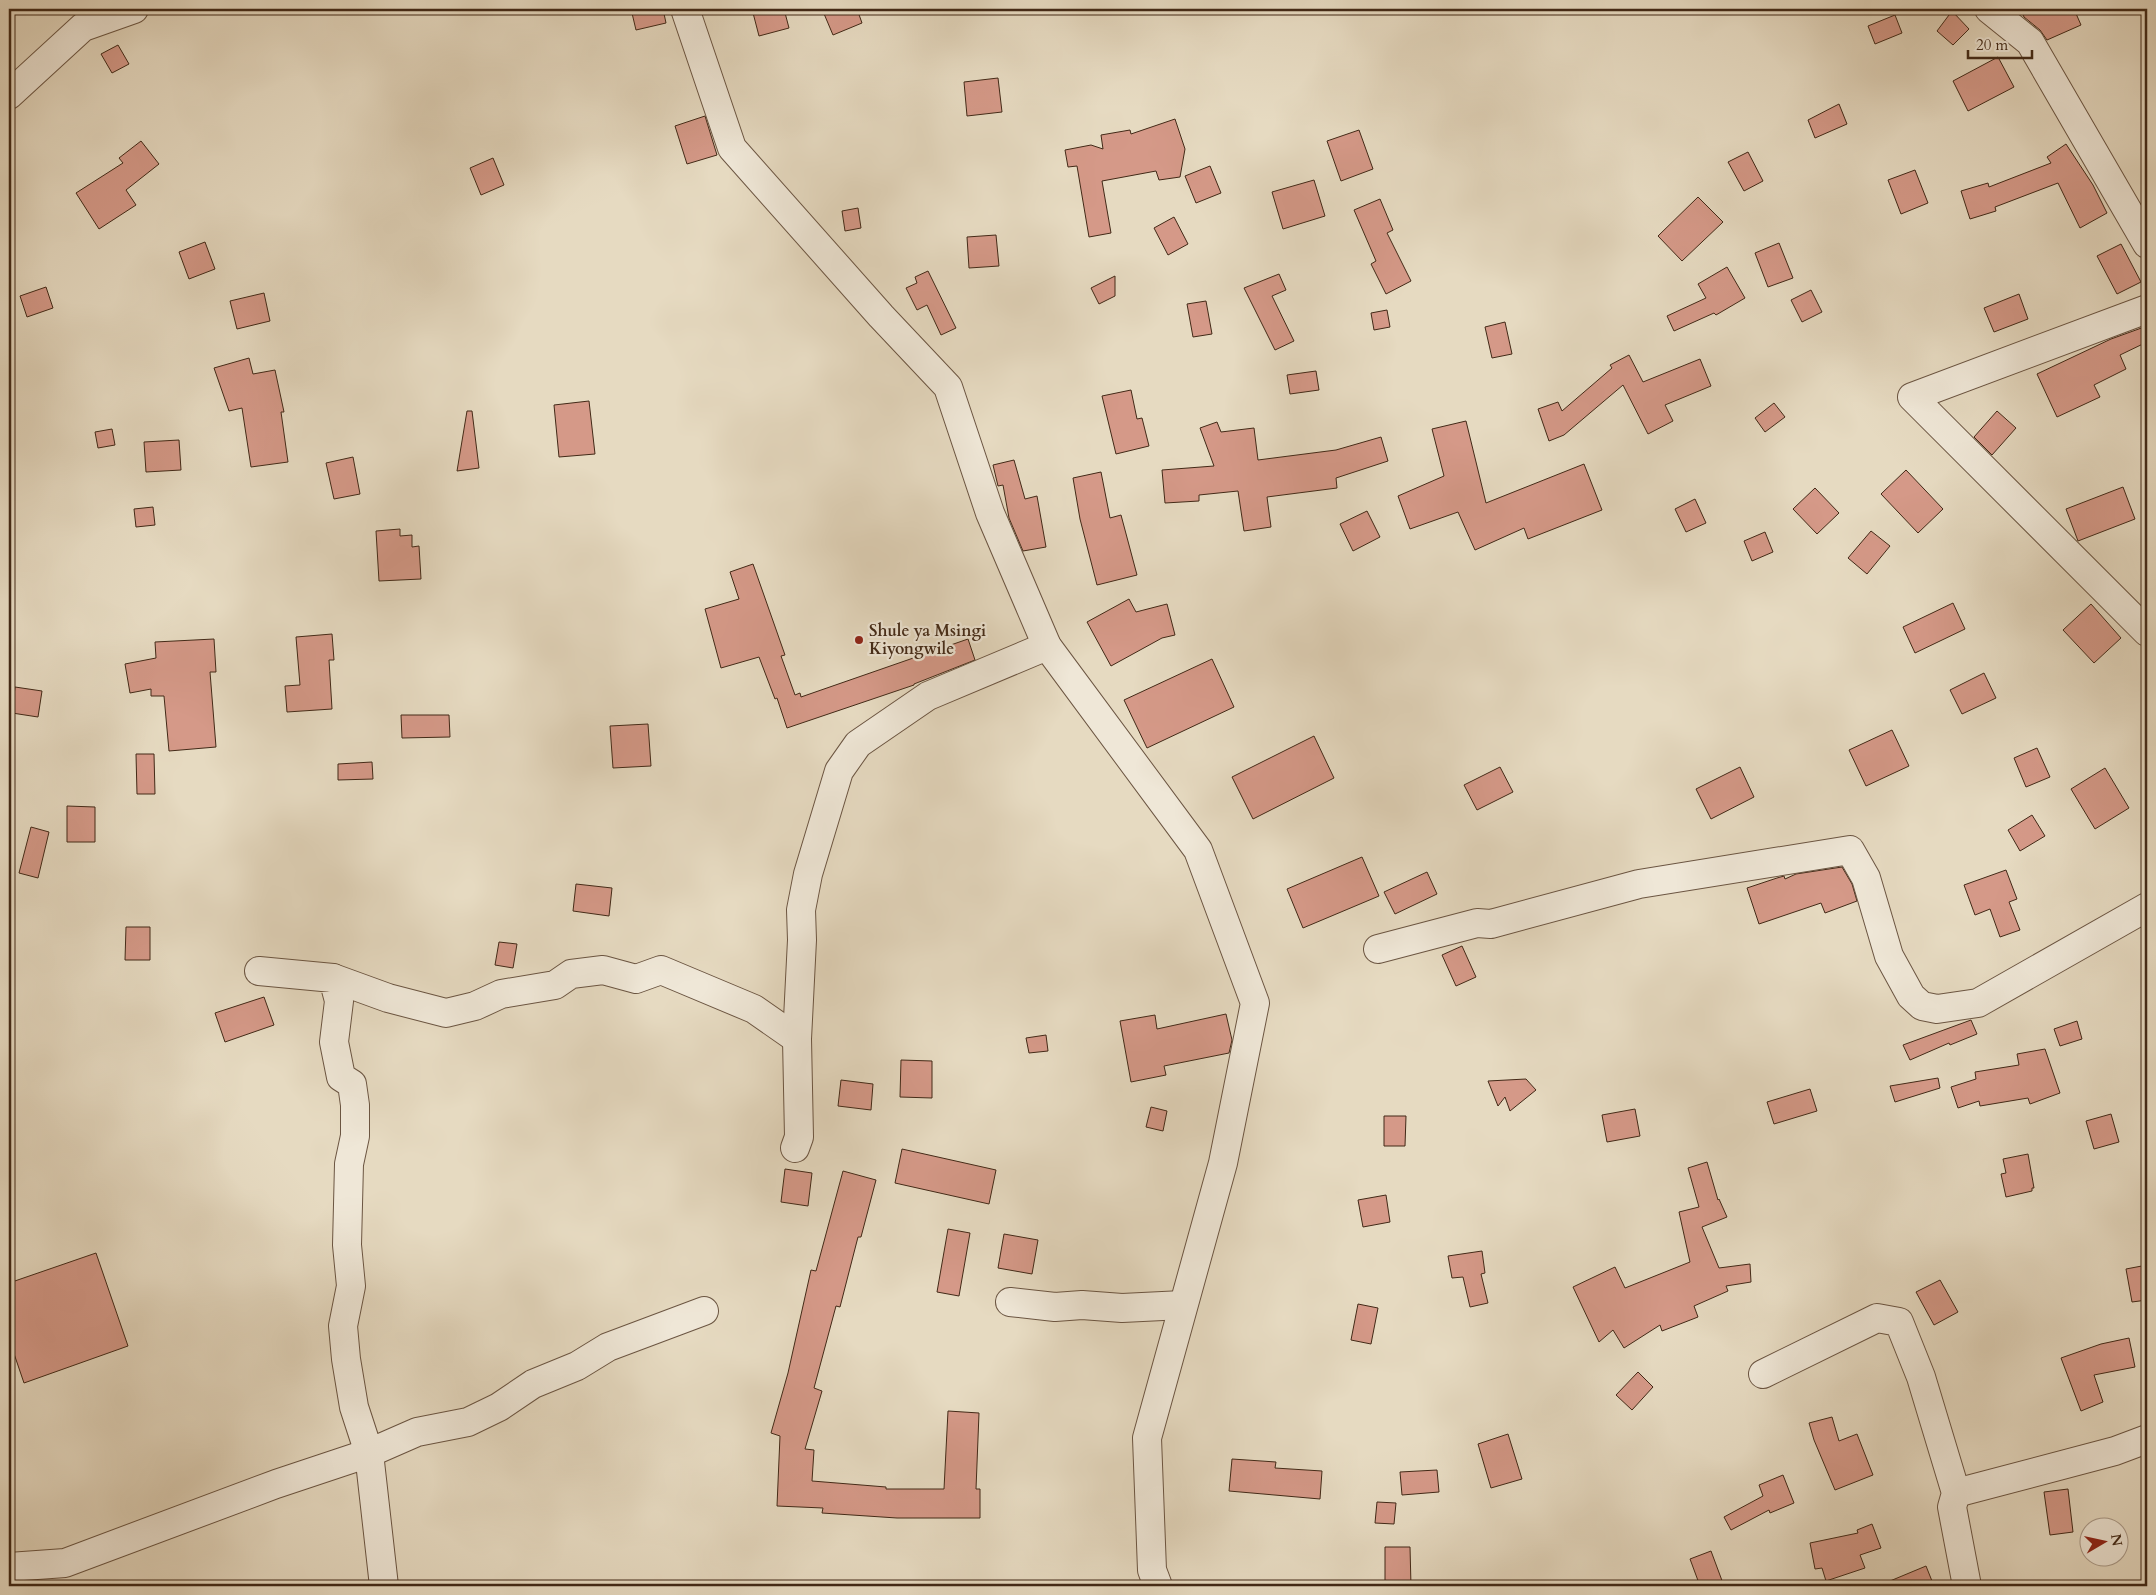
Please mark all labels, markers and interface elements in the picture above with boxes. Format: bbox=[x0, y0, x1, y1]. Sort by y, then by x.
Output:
scale bar bbox=[1968, 28, 2032, 60]
text: 20 m bbox=[1976, 35, 2008, 55]
place label: Shule ya Msingi Kiyongwile bbox=[869, 620, 986, 660]
marker: Shule ya Msingi Kiyongwile bbox=[853, 634, 865, 646]
north arrow bbox=[2078, 1518, 2128, 1568]
text: N bbox=[2106, 1533, 2127, 1548]

